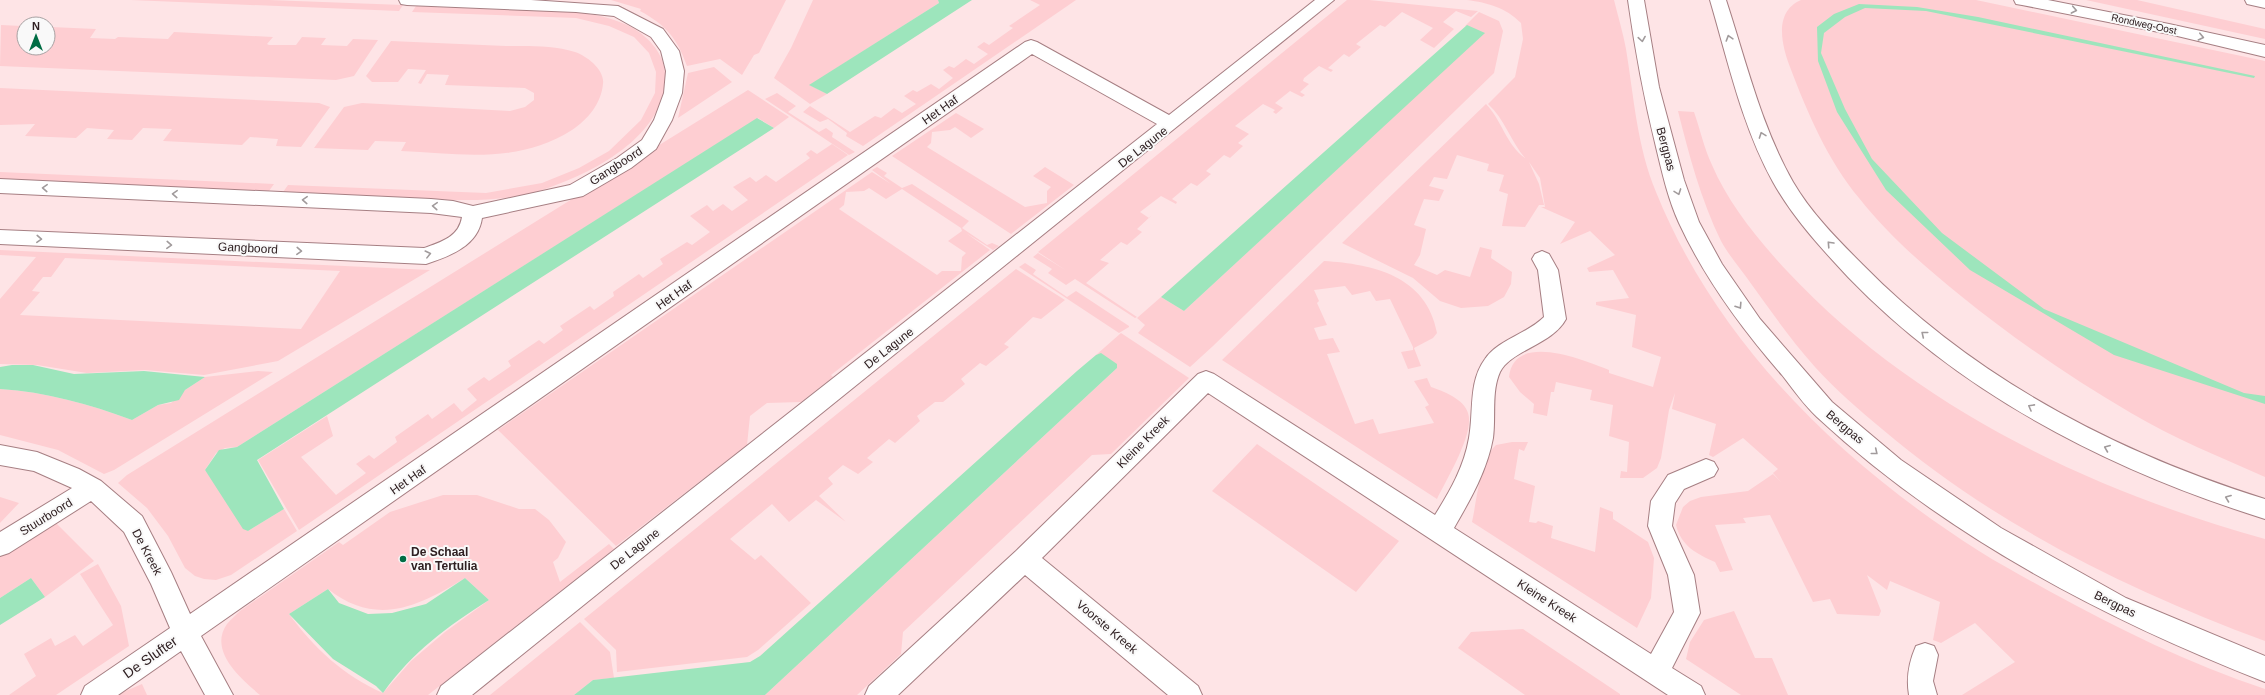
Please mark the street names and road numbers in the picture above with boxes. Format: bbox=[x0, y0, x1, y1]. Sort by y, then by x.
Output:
street label: Rondweg-Oost bbox=[2110, 12, 2178, 36]
street label: Het Haf bbox=[919, 92, 961, 127]
street label: De Lagune bbox=[1116, 123, 1171, 171]
street label: Bergpas bbox=[1653, 126, 1679, 172]
street label: Gangboord bbox=[587, 144, 645, 188]
street label: Gangboord bbox=[218, 239, 278, 257]
street label: Het Haf bbox=[653, 277, 695, 312]
street label: De Lagune bbox=[862, 324, 917, 372]
street label: Bergpas bbox=[1823, 407, 1867, 447]
street label: Kleine Kreek bbox=[1114, 412, 1173, 471]
street label: Het Haf bbox=[387, 462, 429, 497]
street label: Stuurboord bbox=[17, 495, 75, 539]
street label: De Lagune bbox=[608, 525, 663, 573]
street label: De Kreek bbox=[129, 527, 165, 578]
street label: Kleine Kreek bbox=[1515, 577, 1580, 626]
street label: Bergpas bbox=[2092, 588, 2138, 620]
street label: Voorste Kreek bbox=[1074, 597, 1141, 657]
street label: De Slufter bbox=[120, 632, 180, 681]

